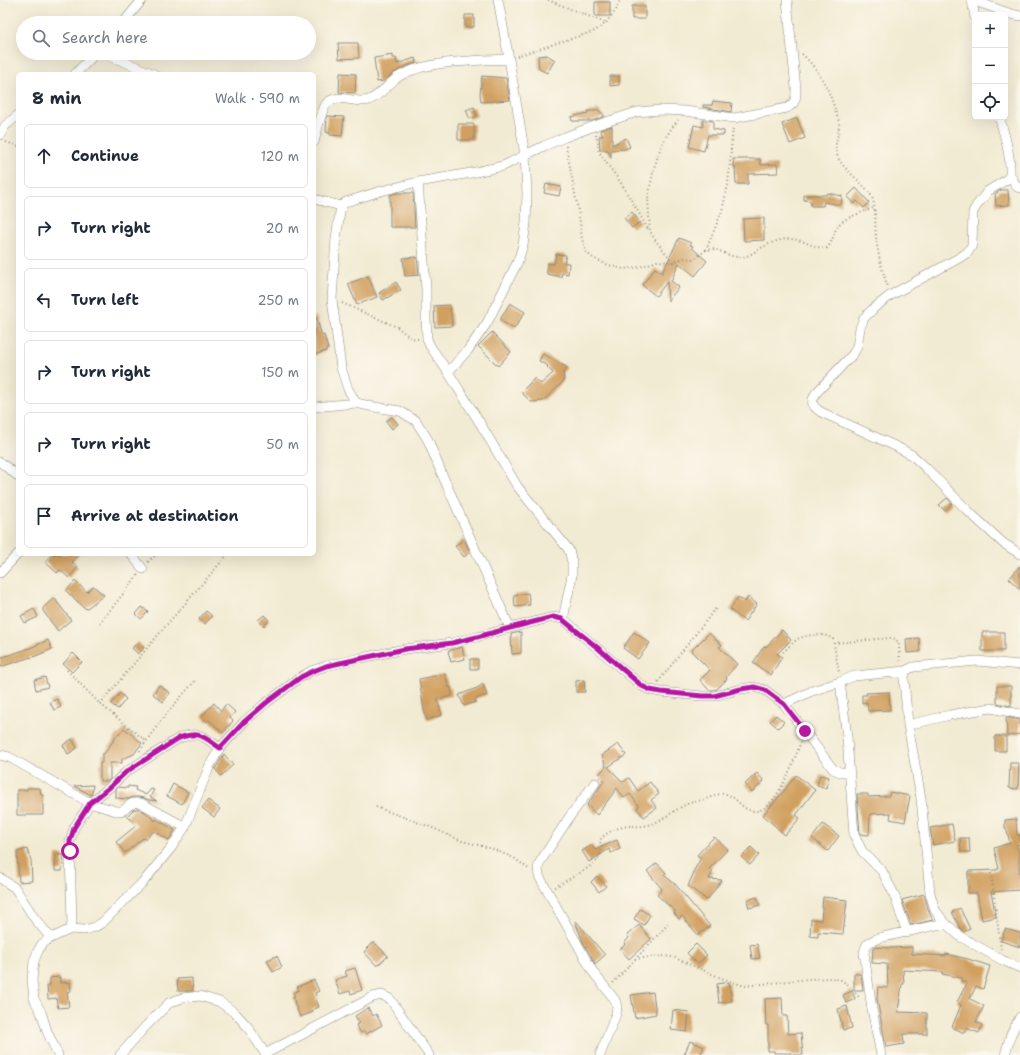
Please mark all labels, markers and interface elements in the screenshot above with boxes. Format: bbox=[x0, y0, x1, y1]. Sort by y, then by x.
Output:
map controls bbox=[972, 12, 1008, 120]
button: + bbox=[972, 12, 1008, 48]
search box bbox=[16, 16, 316, 60]
icon: search bbox=[30, 27, 52, 49]
text: Search here bbox=[62, 28, 148, 48]
button: − bbox=[972, 48, 1008, 84]
button: locate bbox=[972, 84, 1008, 120]
text: 8 min bbox=[32, 87, 82, 109]
text: Walk · 590 m bbox=[215, 90, 300, 107]
icon: ahead bbox=[33, 145, 55, 167]
text: Continue bbox=[71, 146, 139, 166]
text: 120 m bbox=[261, 148, 299, 165]
icon: right bbox=[33, 217, 55, 239]
text: Turn right bbox=[71, 218, 151, 238]
text: 20 m bbox=[266, 220, 299, 237]
icon: left bbox=[33, 289, 55, 311]
text: Turn left bbox=[71, 290, 139, 310]
text: 250 m bbox=[258, 292, 299, 309]
icon: right bbox=[33, 361, 55, 383]
text: Turn right bbox=[71, 362, 151, 382]
text: 150 m bbox=[261, 364, 299, 381]
icon: right bbox=[33, 433, 55, 455]
text: Turn right bbox=[71, 434, 151, 454]
text: 50 m bbox=[266, 436, 299, 453]
icon: arrive bbox=[33, 505, 55, 527]
text: Arrive at destination bbox=[71, 506, 239, 526]
route end bbox=[796, 722, 814, 740]
route start bbox=[61, 842, 79, 860]

